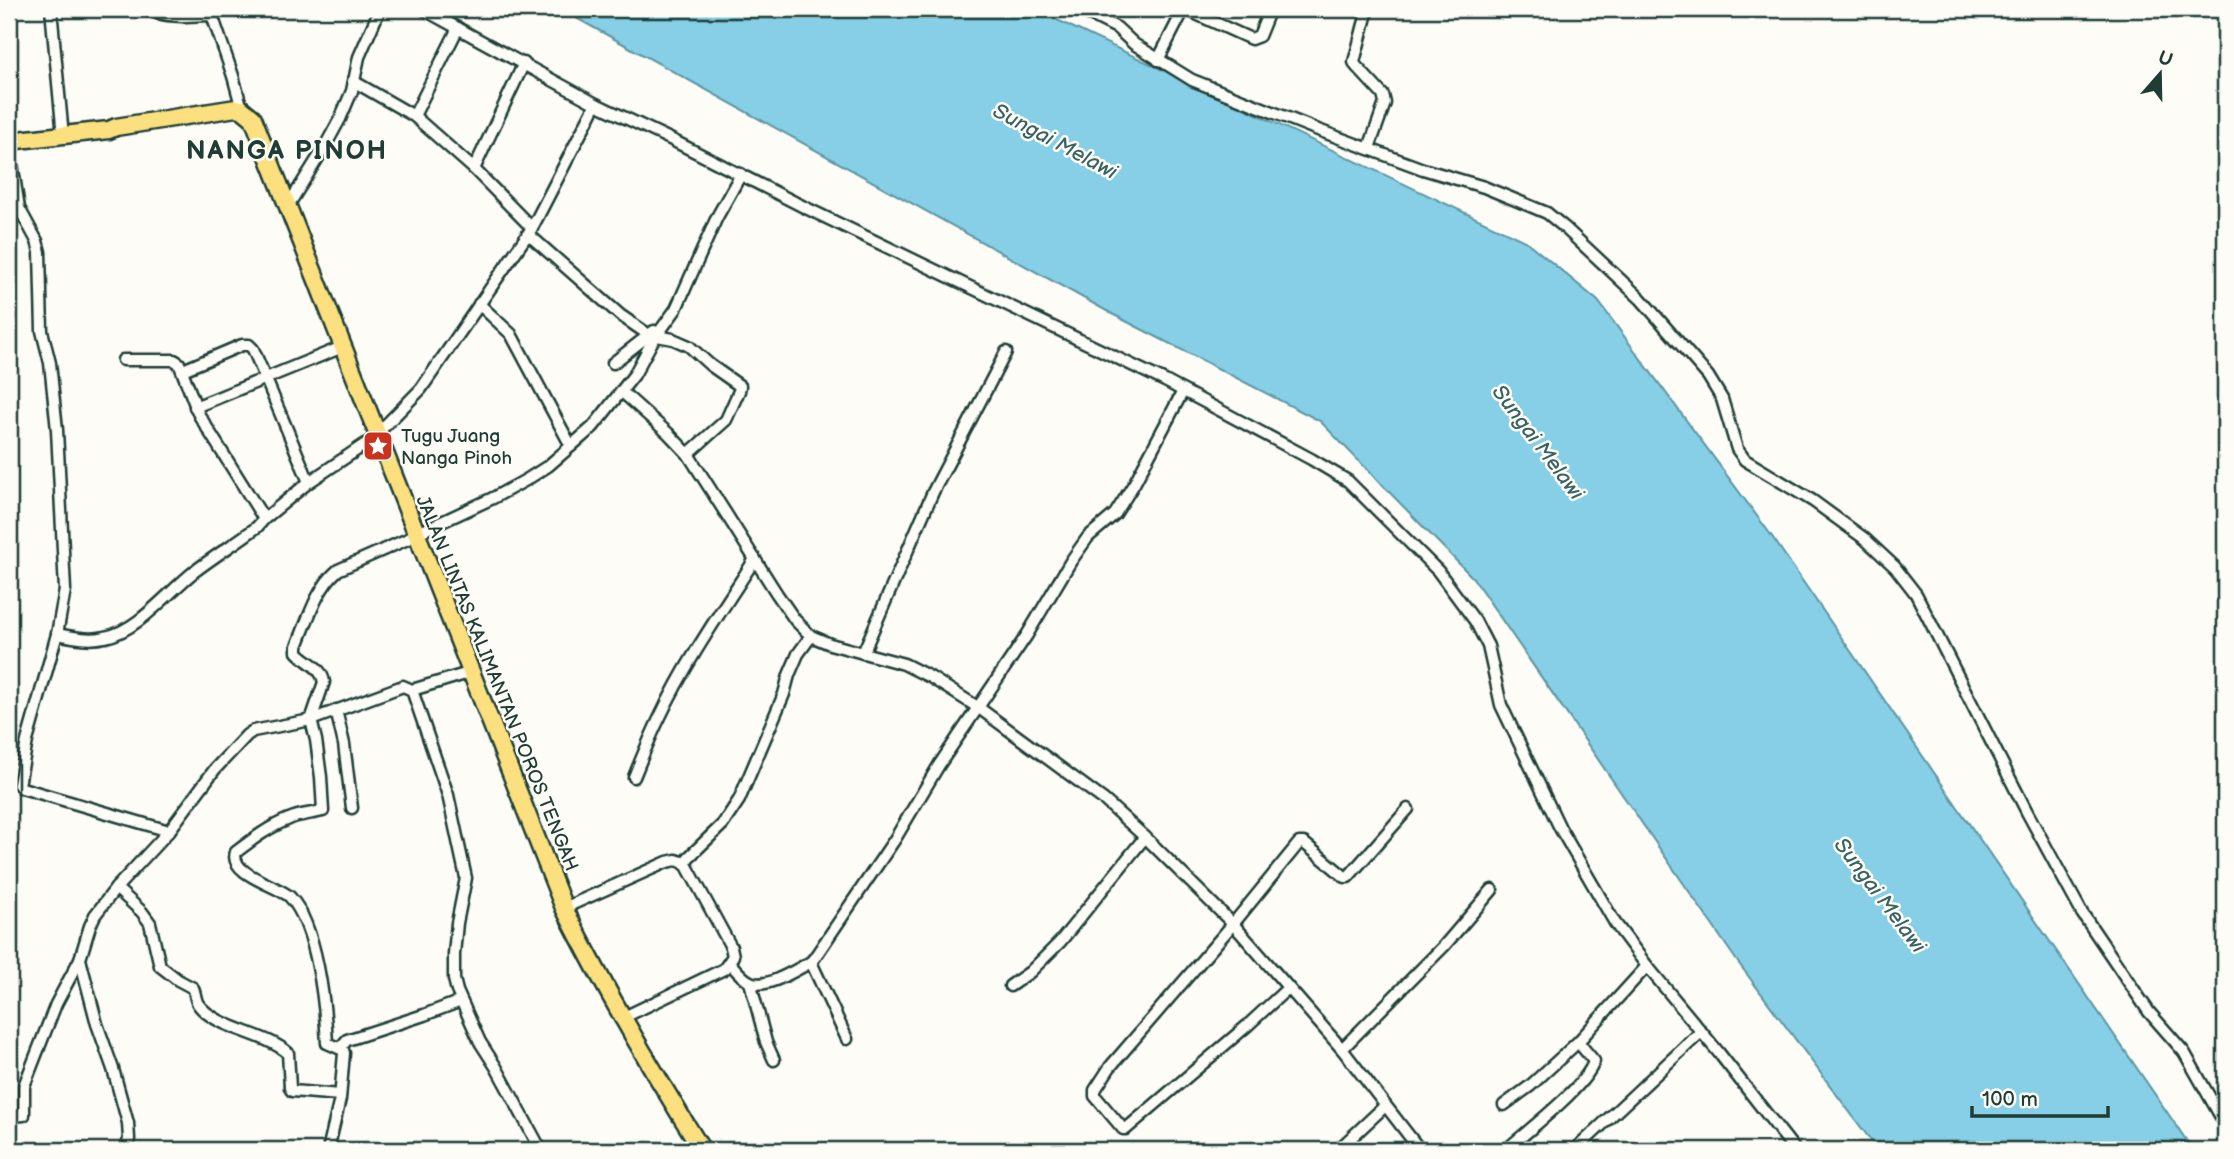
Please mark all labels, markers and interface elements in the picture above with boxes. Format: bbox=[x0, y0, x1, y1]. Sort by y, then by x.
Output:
north arrow bbox=[2126, 38, 2196, 108]
text: U bbox=[2155, 46, 2176, 73]
water label: Sungai Melawi bbox=[988, 98, 1122, 185]
district label: NANGA PINOH bbox=[186, 136, 388, 167]
water label: Sungai Melawi bbox=[1486, 380, 1590, 506]
place label: Tugu Juang Nanga Pinoh bbox=[401, 425, 512, 470]
place icon: Tugu Juang Nanga Pinoh bbox=[361, 429, 395, 463]
street label: JALAN LINTAS KALIMANTAN POROS TENGAH bbox=[410, 492, 583, 875]
water label: Sungai Melawi bbox=[1828, 833, 1932, 959]
scale bar bbox=[1972, 1075, 2108, 1119]
text: 100 m bbox=[1982, 1087, 2038, 1112]

